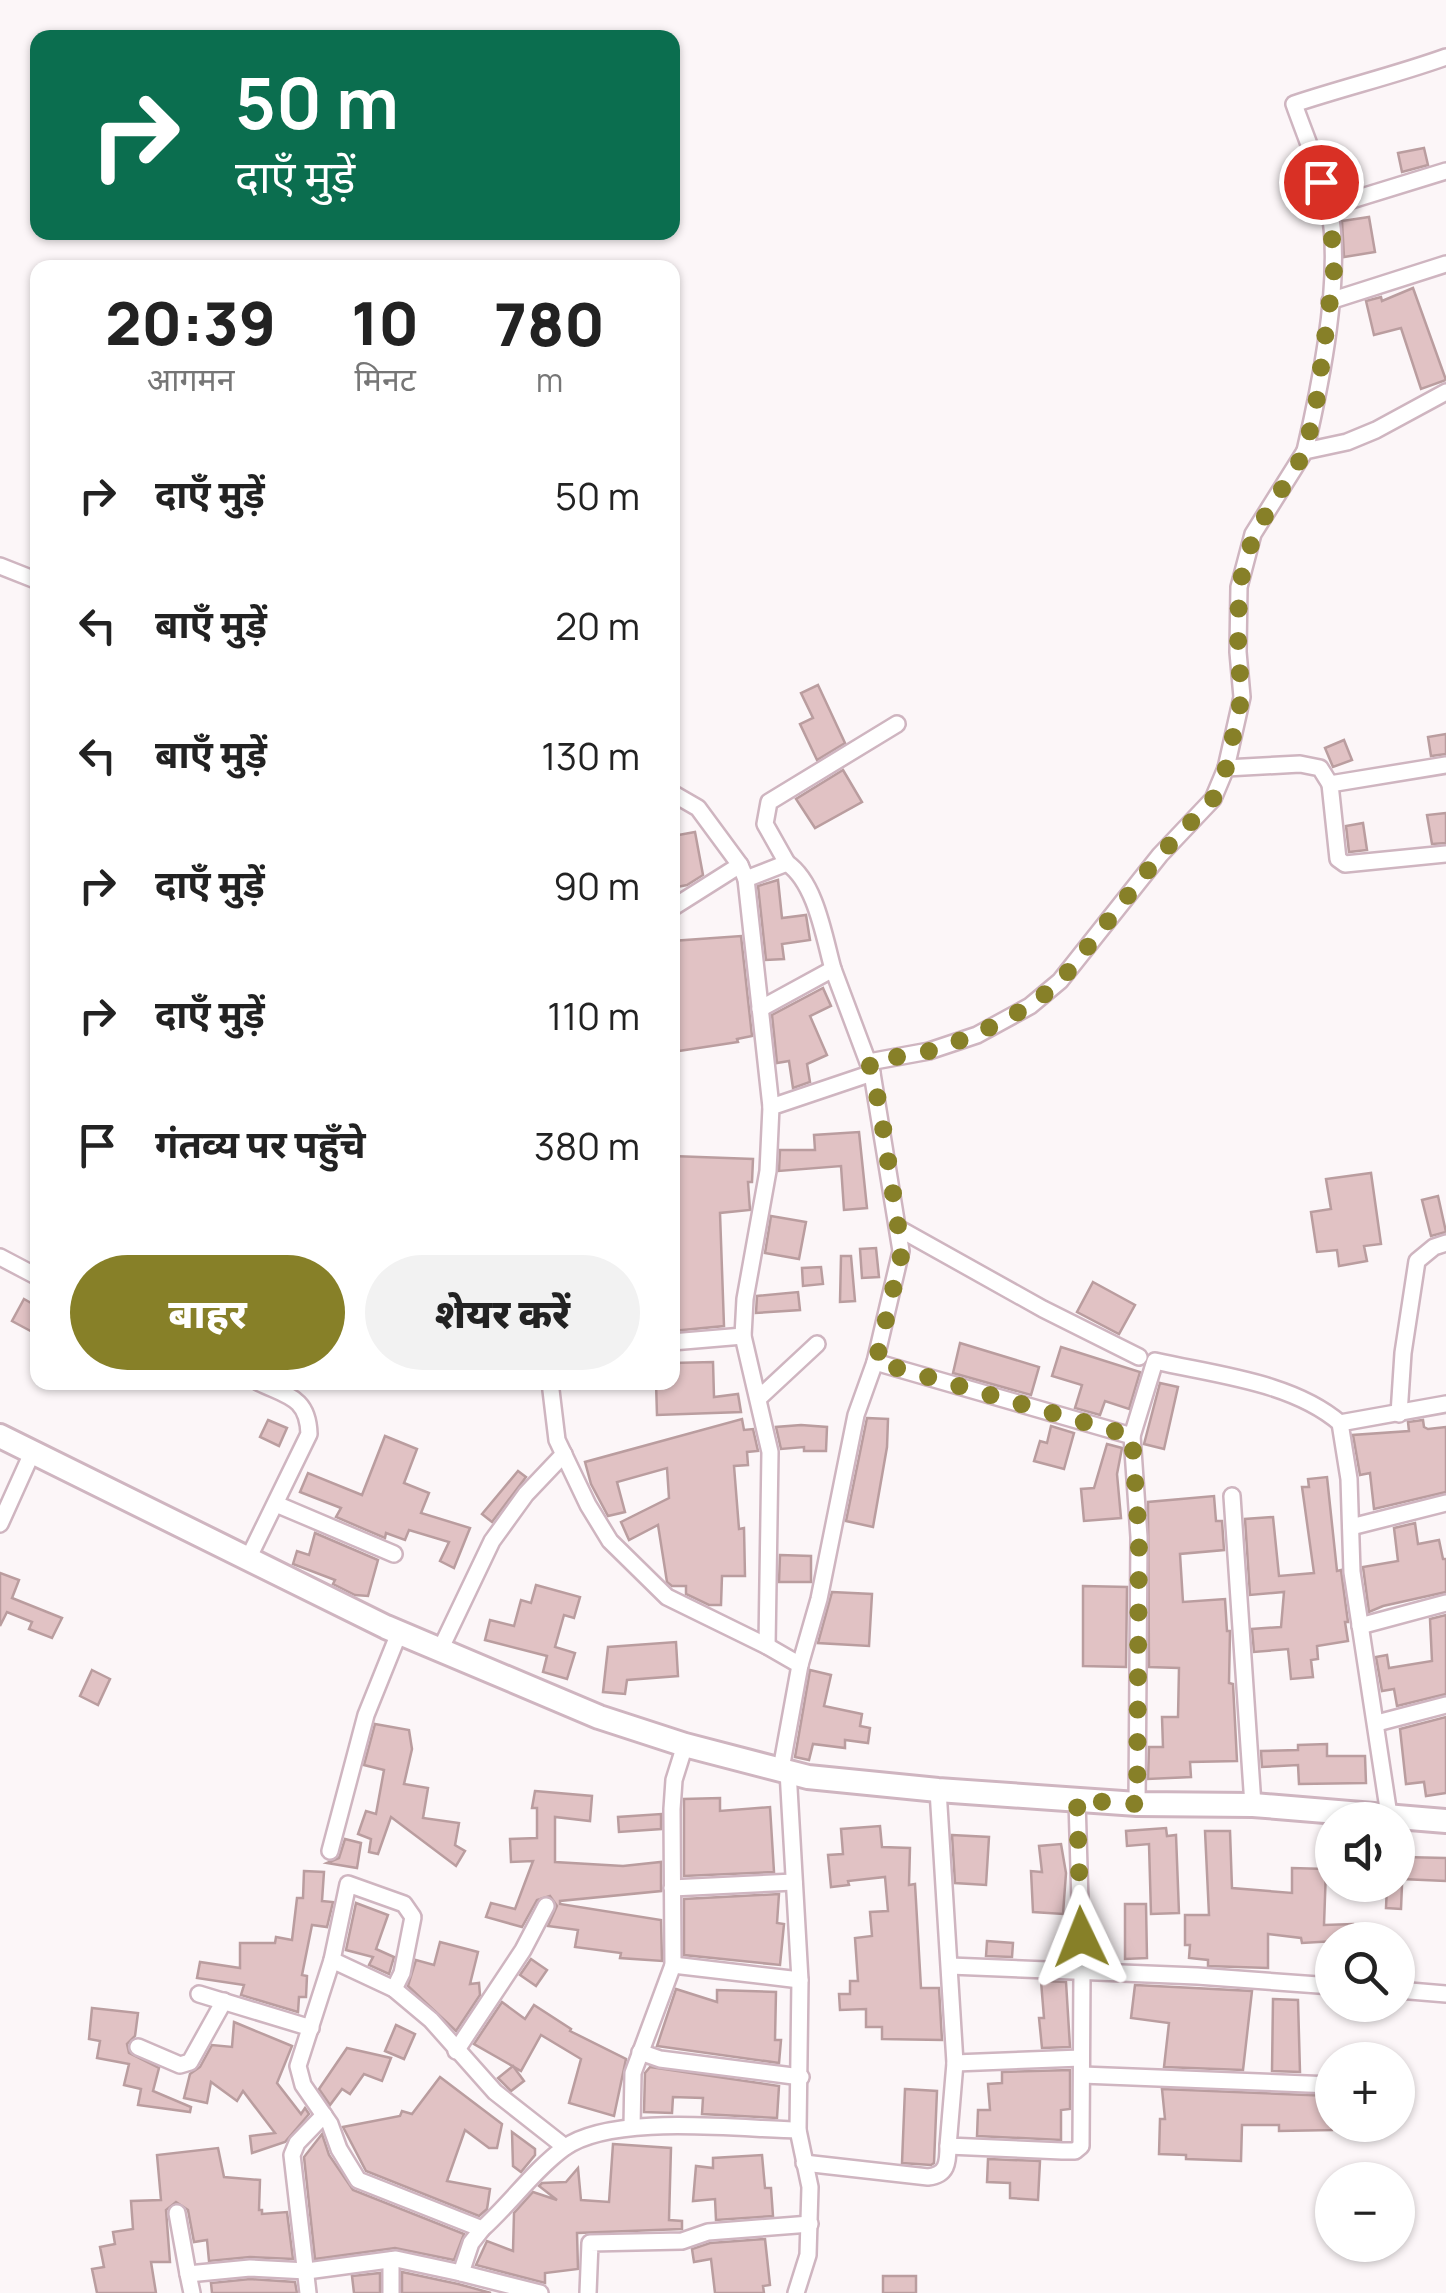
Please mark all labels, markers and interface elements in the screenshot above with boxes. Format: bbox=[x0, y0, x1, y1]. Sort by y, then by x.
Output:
text: 50 m bbox=[235, 54, 399, 150]
icon: right bbox=[70, 70, 200, 200]
pin bbox=[1279, 140, 1364, 225]
text: दाएँ मुड़ें bbox=[235, 145, 355, 207]
icon: arrive bbox=[1294, 155, 1349, 210]
text: 20:39 bbox=[105, 281, 276, 363]
text: 10 bbox=[351, 281, 419, 363]
text: 780 bbox=[494, 282, 605, 364]
text: आगमन bbox=[147, 357, 234, 401]
text: मिनट bbox=[355, 357, 416, 401]
text: m bbox=[536, 358, 563, 402]
text: दाएँ मुड़ें bbox=[155, 467, 265, 519]
icon: right bbox=[70, 468, 125, 523]
text: 50 m bbox=[555, 469, 640, 521]
text: बाएँ मुड़ें bbox=[155, 597, 267, 649]
icon: left bbox=[70, 598, 125, 653]
text: 20 m bbox=[555, 599, 640, 651]
text: बाएँ मुड़ें bbox=[155, 727, 267, 779]
icon: left bbox=[70, 728, 125, 783]
text: 130 m bbox=[541, 729, 640, 781]
text: दाएँ मुड़ें bbox=[155, 857, 265, 909]
icon: right bbox=[70, 858, 125, 913]
text: 90 m bbox=[553, 859, 640, 911]
text: दाएँ मुड़ें bbox=[155, 987, 265, 1039]
icon: right bbox=[70, 988, 125, 1043]
text: 110 m bbox=[547, 989, 640, 1041]
text: गंतव्य पर पहुँचे bbox=[155, 1117, 366, 1169]
icon: arrive bbox=[70, 1118, 125, 1173]
text: 380 m bbox=[534, 1119, 640, 1171]
button: बाहर bbox=[70, 1255, 345, 1370]
button: शेयर करें bbox=[365, 1255, 640, 1370]
map controls bbox=[1315, 1802, 1415, 2262]
button: sound bbox=[1315, 1802, 1415, 1902]
position arrow bbox=[1029, 1885, 1133, 1989]
button: search bbox=[1315, 1922, 1415, 2022]
button: + bbox=[1315, 2042, 1415, 2142]
button: − bbox=[1315, 2162, 1415, 2262]

